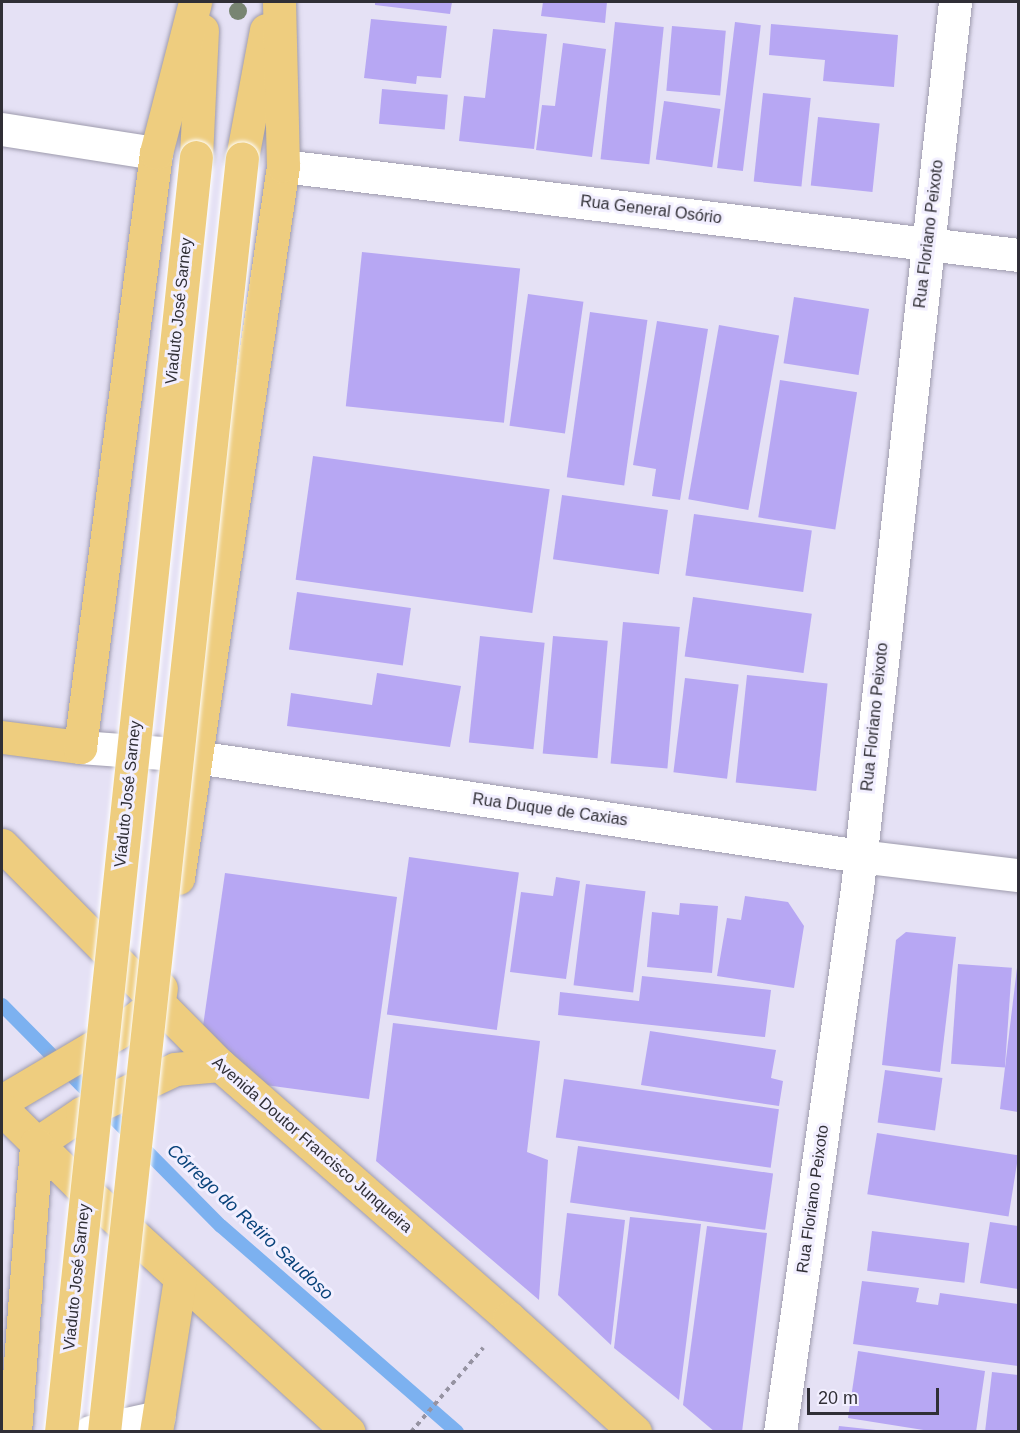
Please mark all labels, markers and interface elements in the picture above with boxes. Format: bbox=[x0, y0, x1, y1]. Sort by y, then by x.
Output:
street label: Rua Floriano Peixoto bbox=[910, 159, 948, 309]
street label: Rua General Osório bbox=[579, 192, 723, 228]
street label: Viaduto José Sarney bbox=[162, 237, 196, 385]
street label: Rua Floriano Peixoto bbox=[858, 642, 892, 792]
street label: Viaduto José Sarney bbox=[111, 720, 145, 868]
street label: Rua Duque de Caxias bbox=[471, 790, 629, 830]
street label: Avenida Doutor Francisco Junqueira bbox=[208, 1053, 416, 1237]
street label: Rua Floriano Peixoto bbox=[793, 1124, 833, 1274]
water label: Córrego do Retiro Saudoso bbox=[163, 1139, 337, 1305]
street label: Viaduto José Sarney bbox=[60, 1203, 94, 1351]
scale bar bbox=[810, 1376, 942, 1414]
text: 20 m bbox=[818, 1388, 858, 1408]

